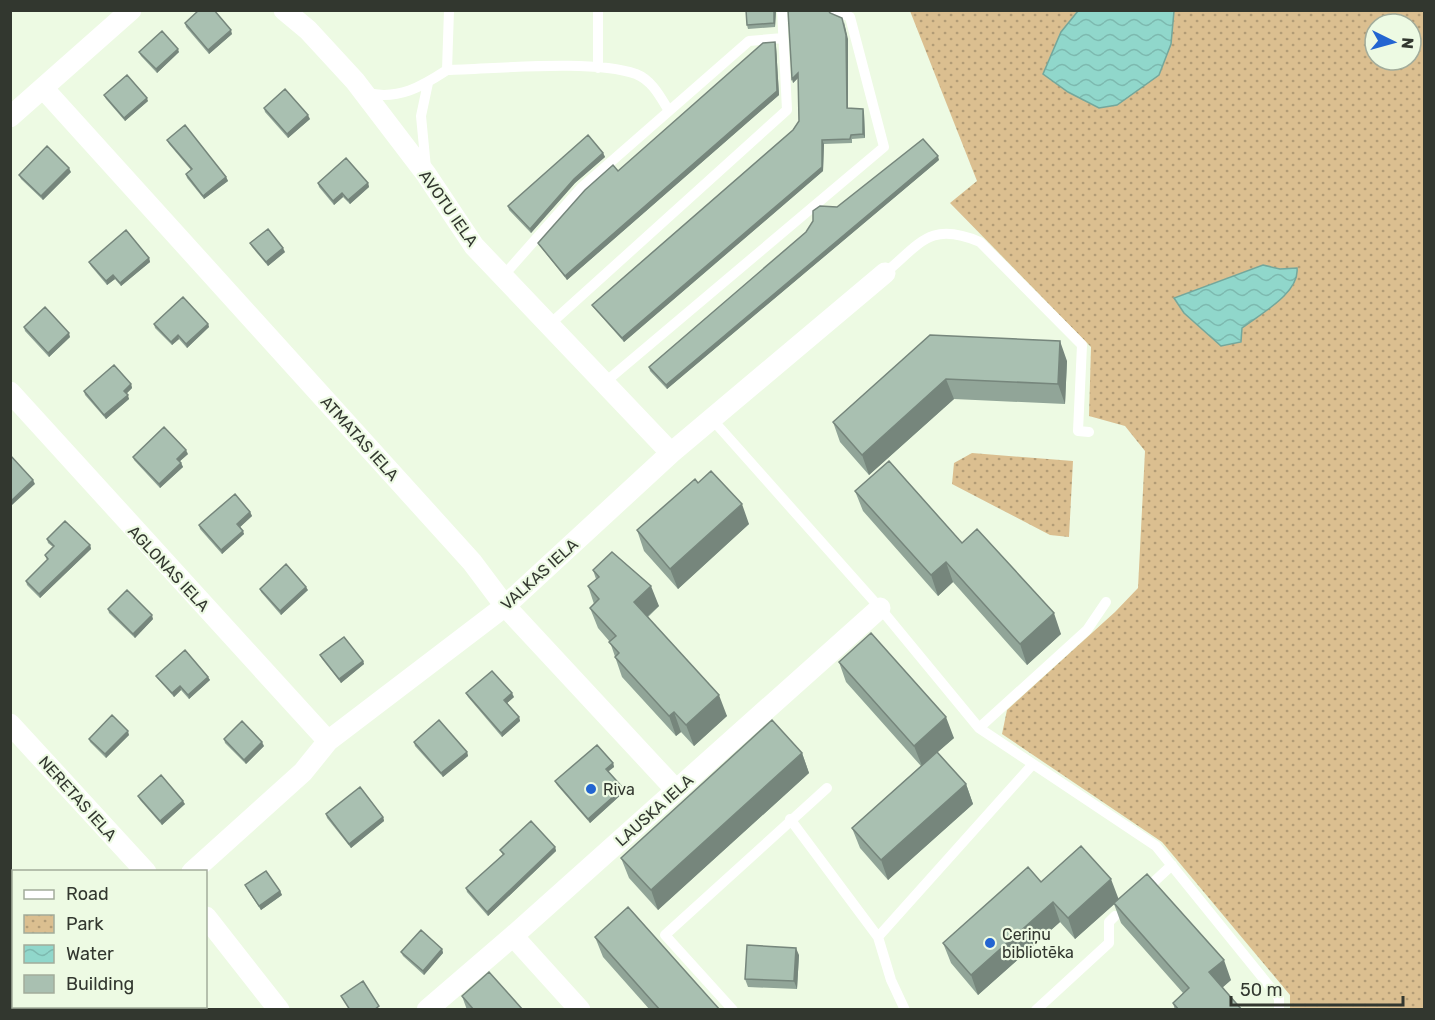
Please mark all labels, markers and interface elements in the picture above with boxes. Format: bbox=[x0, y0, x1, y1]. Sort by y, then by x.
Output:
north arrow bbox=[1363, 12, 1423, 72]
text: N bbox=[1397, 37, 1417, 50]
street label: AVOTU IELA bbox=[415, 166, 482, 250]
street label: ATMATAS IELA bbox=[317, 392, 403, 485]
street label: AGLONAS IELA bbox=[124, 521, 213, 615]
street label: VALKAS IELA bbox=[497, 535, 582, 614]
street label: NERETAS IELA bbox=[35, 752, 121, 845]
street label: LAUSKA IELA bbox=[611, 770, 697, 850]
place label: Riva bbox=[603, 780, 635, 799]
marker: Riva bbox=[584, 782, 598, 796]
legend bbox=[12, 870, 207, 1008]
text: Road bbox=[66, 883, 109, 905]
text: Park bbox=[66, 913, 104, 935]
place label: Ceriņu bibliotēka bbox=[1002, 925, 1074, 962]
marker: Ceriņu bibliotēka bbox=[983, 936, 997, 950]
text: Water bbox=[66, 943, 114, 965]
scale bar bbox=[1231, 969, 1404, 1007]
text: Building bbox=[66, 973, 134, 995]
text: 50 m bbox=[1240, 979, 1283, 1001]

